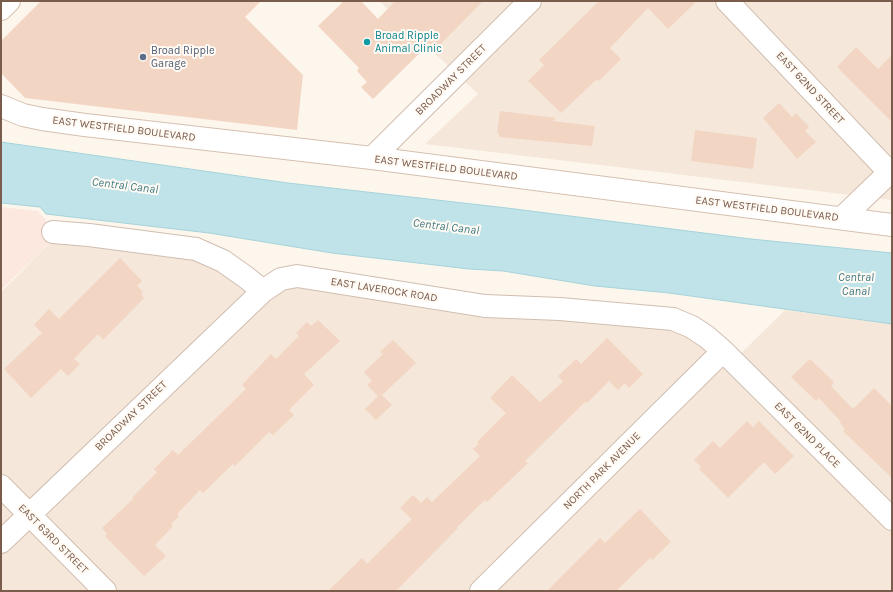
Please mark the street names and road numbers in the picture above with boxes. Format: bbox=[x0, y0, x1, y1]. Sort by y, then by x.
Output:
street label: BROADWAY STREET bbox=[413, 42, 489, 118]
street label: EAST 62ND STREET bbox=[773, 49, 847, 127]
street label: EAST WESTFIELD BOULEVARD bbox=[52, 114, 196, 144]
street label: EAST WESTFIELD BOULEVARD bbox=[374, 153, 518, 183]
street label: EAST WESTFIELD BOULEVARD bbox=[695, 194, 839, 224]
street label: EAST LAVEROCK ROAD bbox=[330, 275, 438, 305]
street label: BROADWAY STREET bbox=[92, 378, 170, 454]
street label: EAST 62ND PLACE bbox=[771, 399, 843, 471]
street label: NORTH PARK AVENUE bbox=[561, 430, 643, 512]
street label: EAST 63RD STREET bbox=[15, 501, 91, 577]

